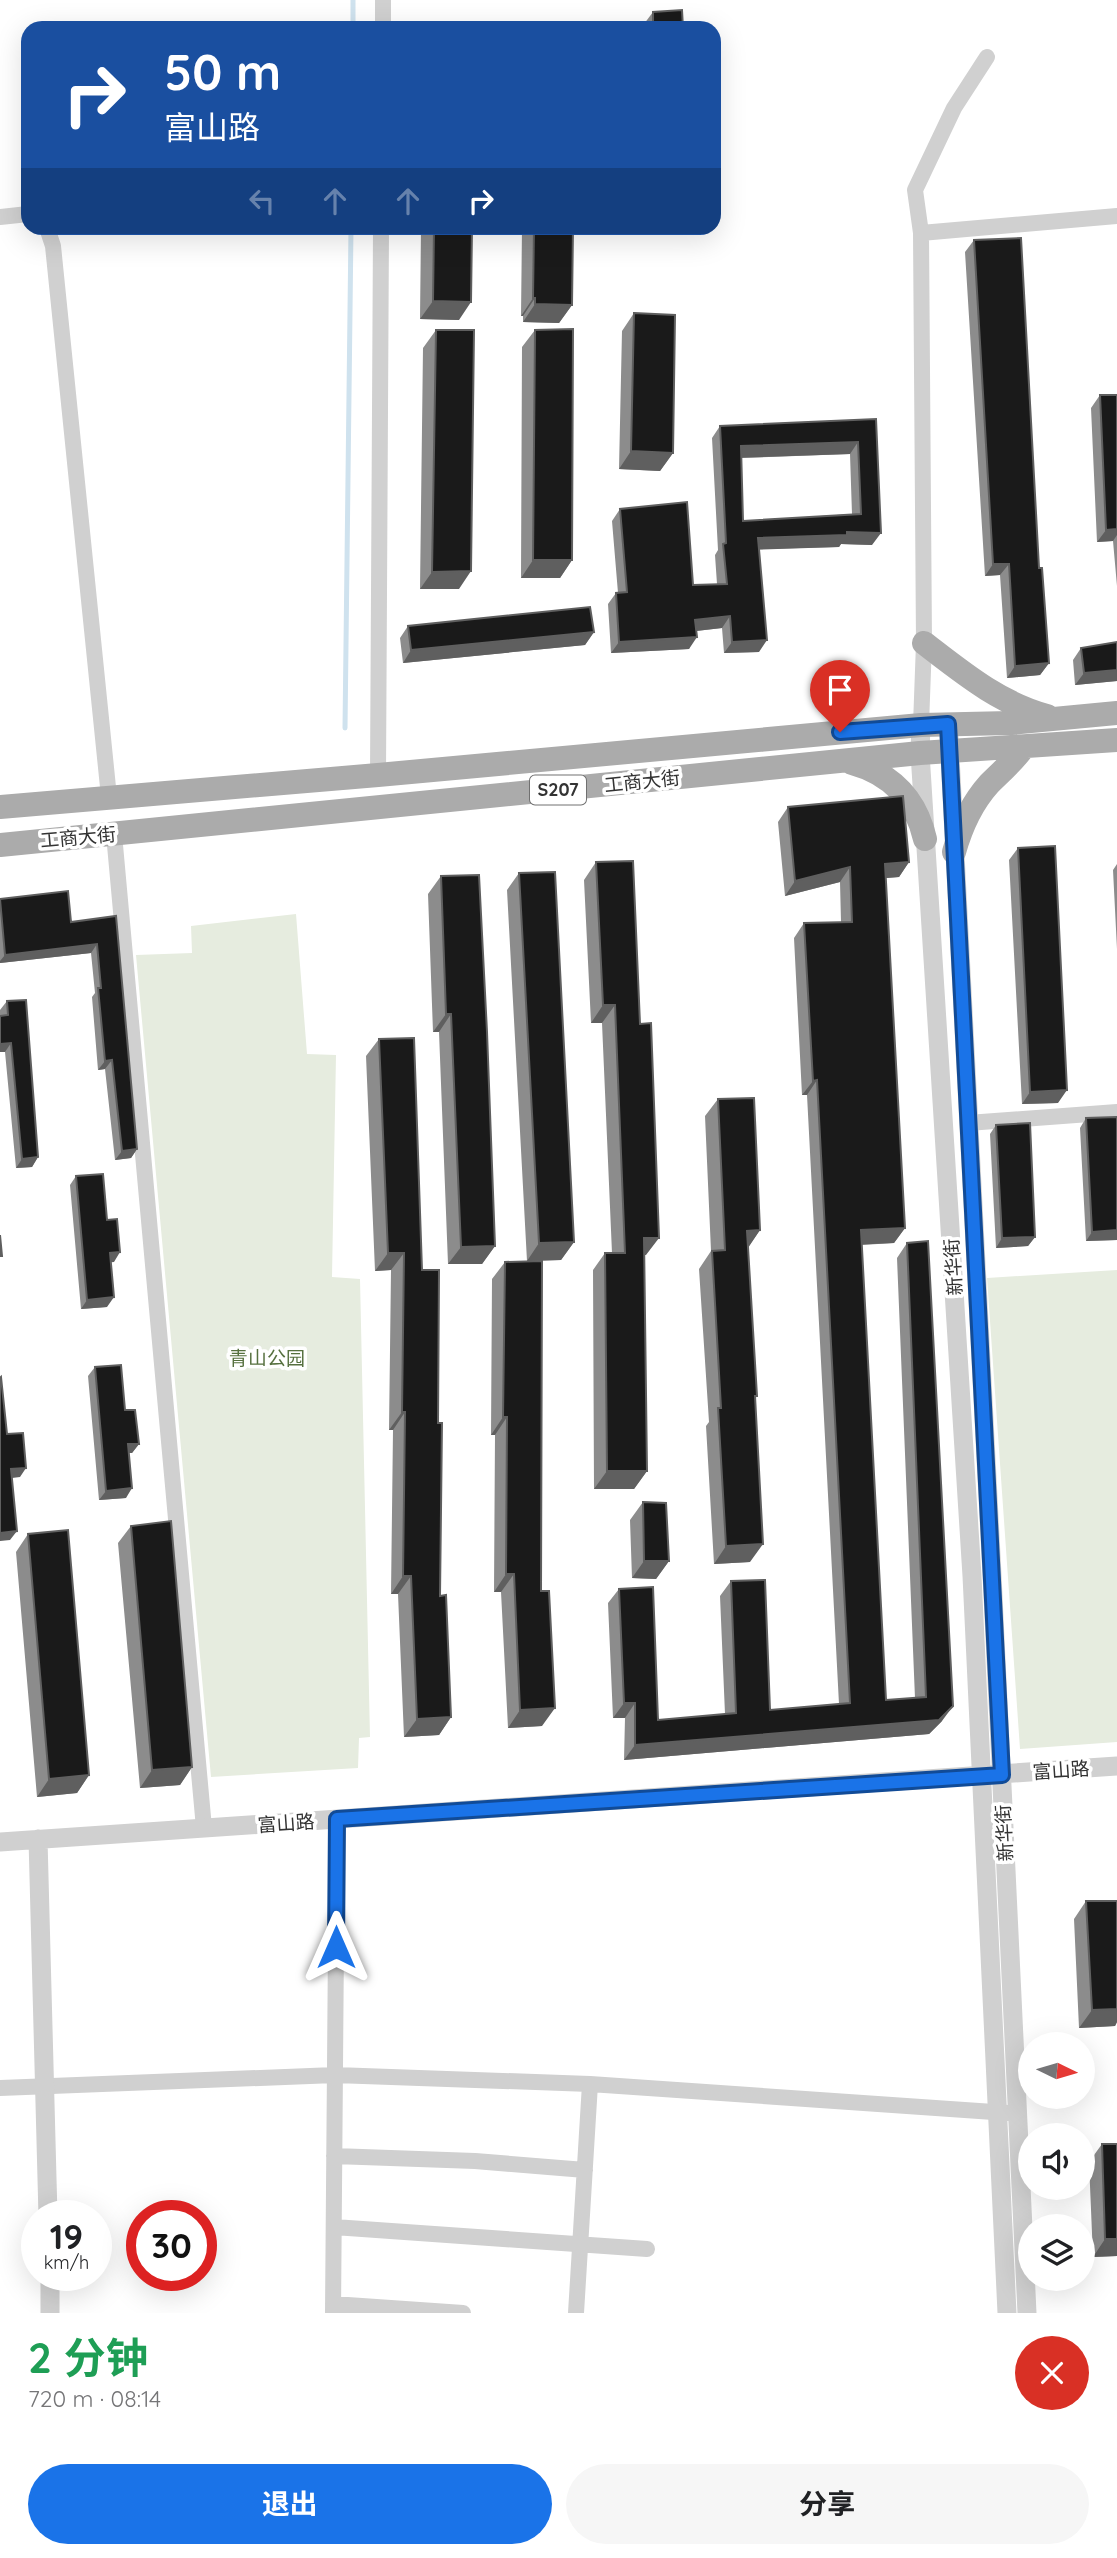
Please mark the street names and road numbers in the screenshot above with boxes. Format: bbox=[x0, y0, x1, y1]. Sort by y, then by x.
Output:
street label: 工商大街 bbox=[603, 765, 681, 797]
road number: S207 bbox=[530, 776, 586, 804]
street label: 工商大街 bbox=[39, 822, 117, 852]
street label: 新华街 bbox=[939, 1238, 967, 1296]
street label: 富山路 bbox=[1032, 1756, 1090, 1784]
street label: 新华街 bbox=[991, 1804, 1017, 1862]
street label: 富山路 bbox=[257, 1809, 315, 1837]

